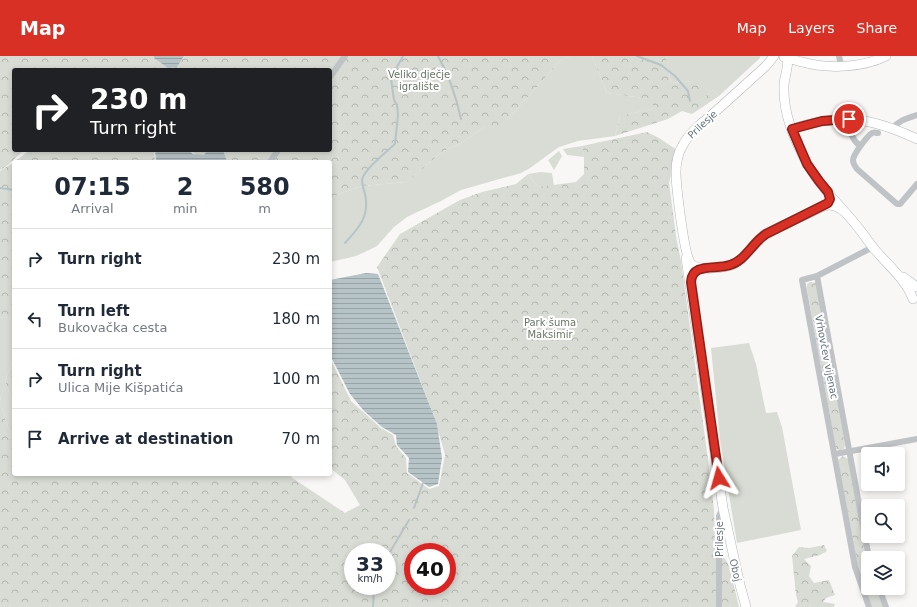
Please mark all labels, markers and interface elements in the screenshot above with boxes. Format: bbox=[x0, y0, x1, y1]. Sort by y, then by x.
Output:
text: Map bbox=[20, 17, 65, 39]
text: Map bbox=[737, 20, 766, 36]
text: Layers bbox=[788, 20, 835, 36]
text: Share bbox=[857, 20, 897, 36]
park label: Veliko dječje igralište bbox=[388, 69, 450, 92]
text: 230 m bbox=[90, 83, 187, 116]
icon: right bbox=[24, 84, 76, 136]
pin bbox=[832, 102, 866, 136]
street label: Prilesje bbox=[685, 108, 719, 141]
icon: arrive bbox=[838, 108, 860, 130]
text: Turn right bbox=[90, 117, 176, 138]
text: 07:15 bbox=[54, 173, 131, 201]
text: 2 bbox=[177, 173, 193, 201]
text: 580 bbox=[240, 173, 290, 201]
text: Arrival bbox=[71, 201, 114, 216]
text: min bbox=[173, 201, 197, 216]
text: m bbox=[258, 201, 271, 216]
icon: right bbox=[24, 248, 46, 270]
text: Turn right bbox=[58, 250, 142, 268]
text: 230 m bbox=[272, 250, 320, 268]
text: Turn left bbox=[58, 302, 130, 320]
icon: left bbox=[24, 308, 46, 330]
text: 180 m bbox=[272, 310, 320, 328]
street label: Vrhovčev vijenac bbox=[813, 314, 840, 400]
park label: Park šuma Maksimir bbox=[524, 317, 576, 340]
text: Bukovačka cesta bbox=[58, 320, 167, 335]
text: Turn right bbox=[58, 362, 142, 380]
icon: right bbox=[24, 368, 46, 390]
text: 100 m bbox=[272, 370, 320, 388]
text: Ulica Mije Kišpatića bbox=[58, 380, 184, 395]
icon: arrive bbox=[24, 428, 46, 450]
text: Arrive at destination bbox=[58, 430, 233, 448]
text: 70 m bbox=[282, 430, 320, 448]
map controls bbox=[861, 447, 905, 595]
button: sound bbox=[861, 447, 905, 491]
position arrow bbox=[698, 457, 740, 499]
button: search bbox=[861, 499, 905, 543]
street label: Prilesje bbox=[714, 521, 725, 557]
speed limit sign: 40 bbox=[404, 543, 456, 595]
button: layers bbox=[861, 551, 905, 595]
text: 33 bbox=[356, 552, 384, 576]
street label: Oboj bbox=[728, 558, 743, 583]
text: km/h bbox=[357, 573, 383, 584]

